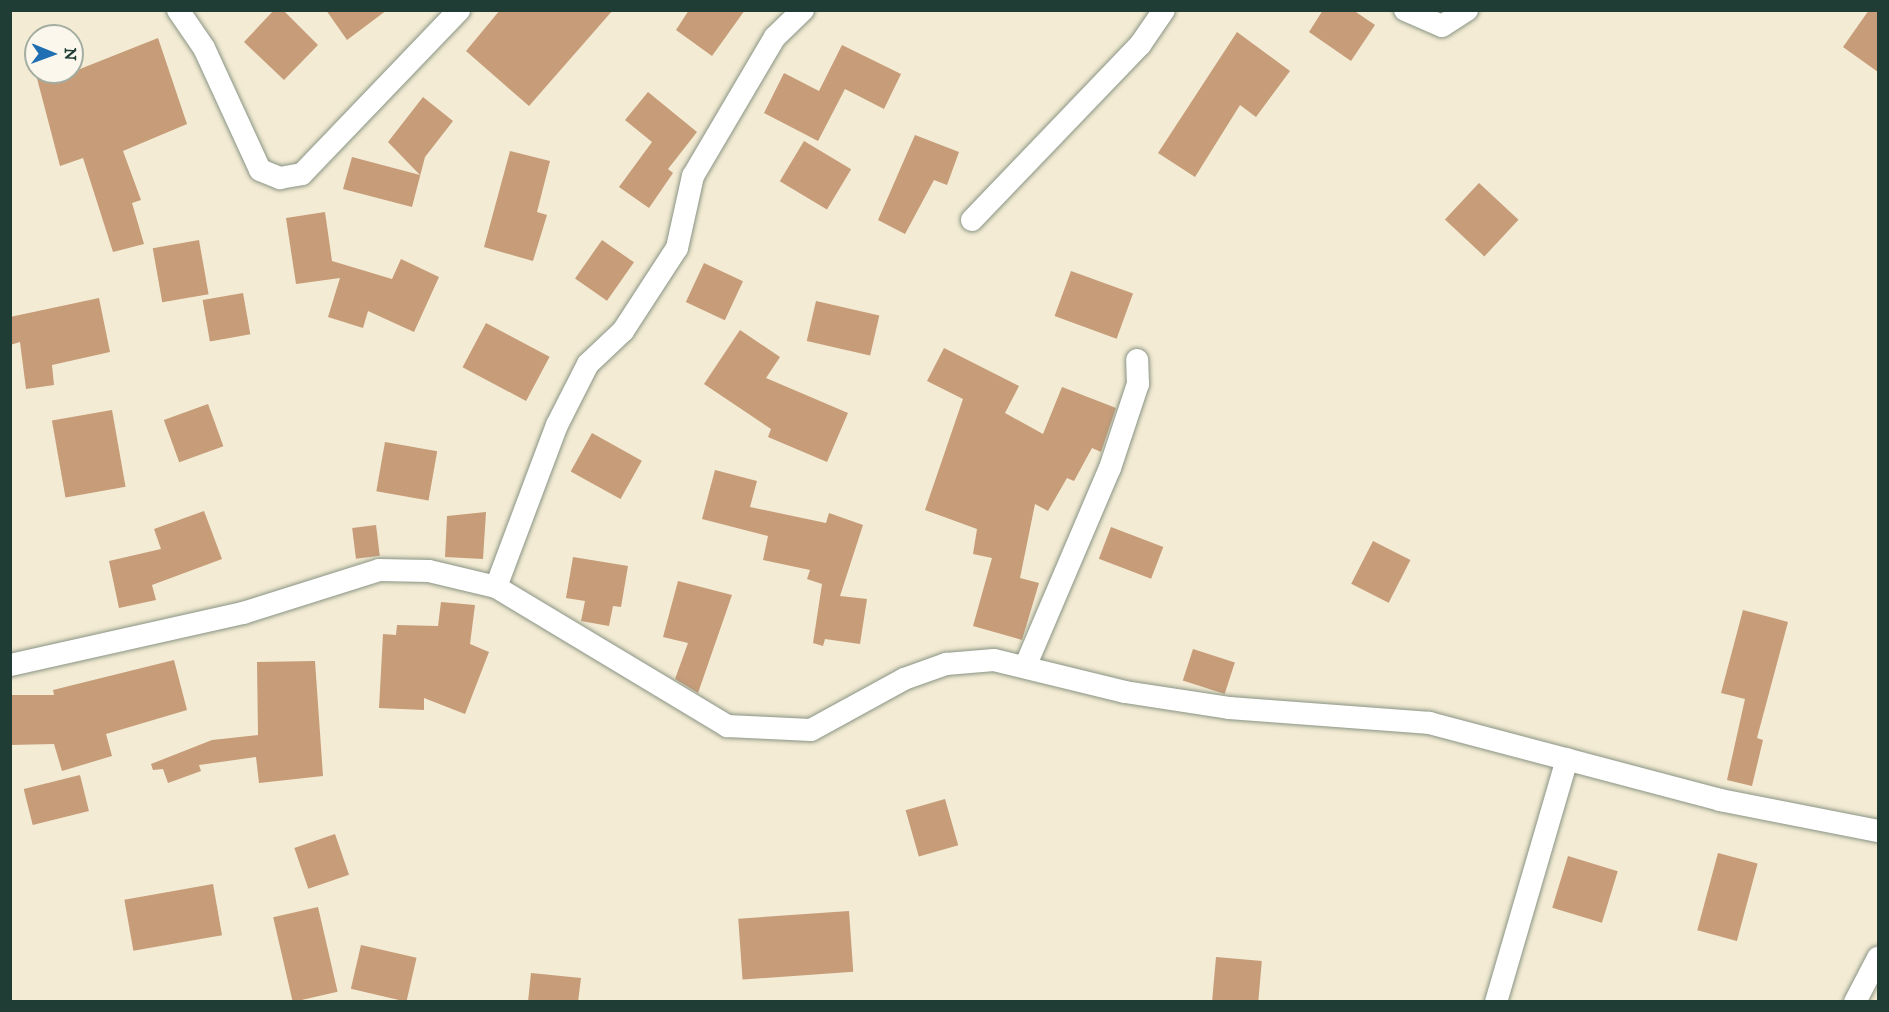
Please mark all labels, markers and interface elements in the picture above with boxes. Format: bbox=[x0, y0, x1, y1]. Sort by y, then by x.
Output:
north arrow bbox=[24, 24, 84, 84]
text: N bbox=[60, 48, 80, 61]

